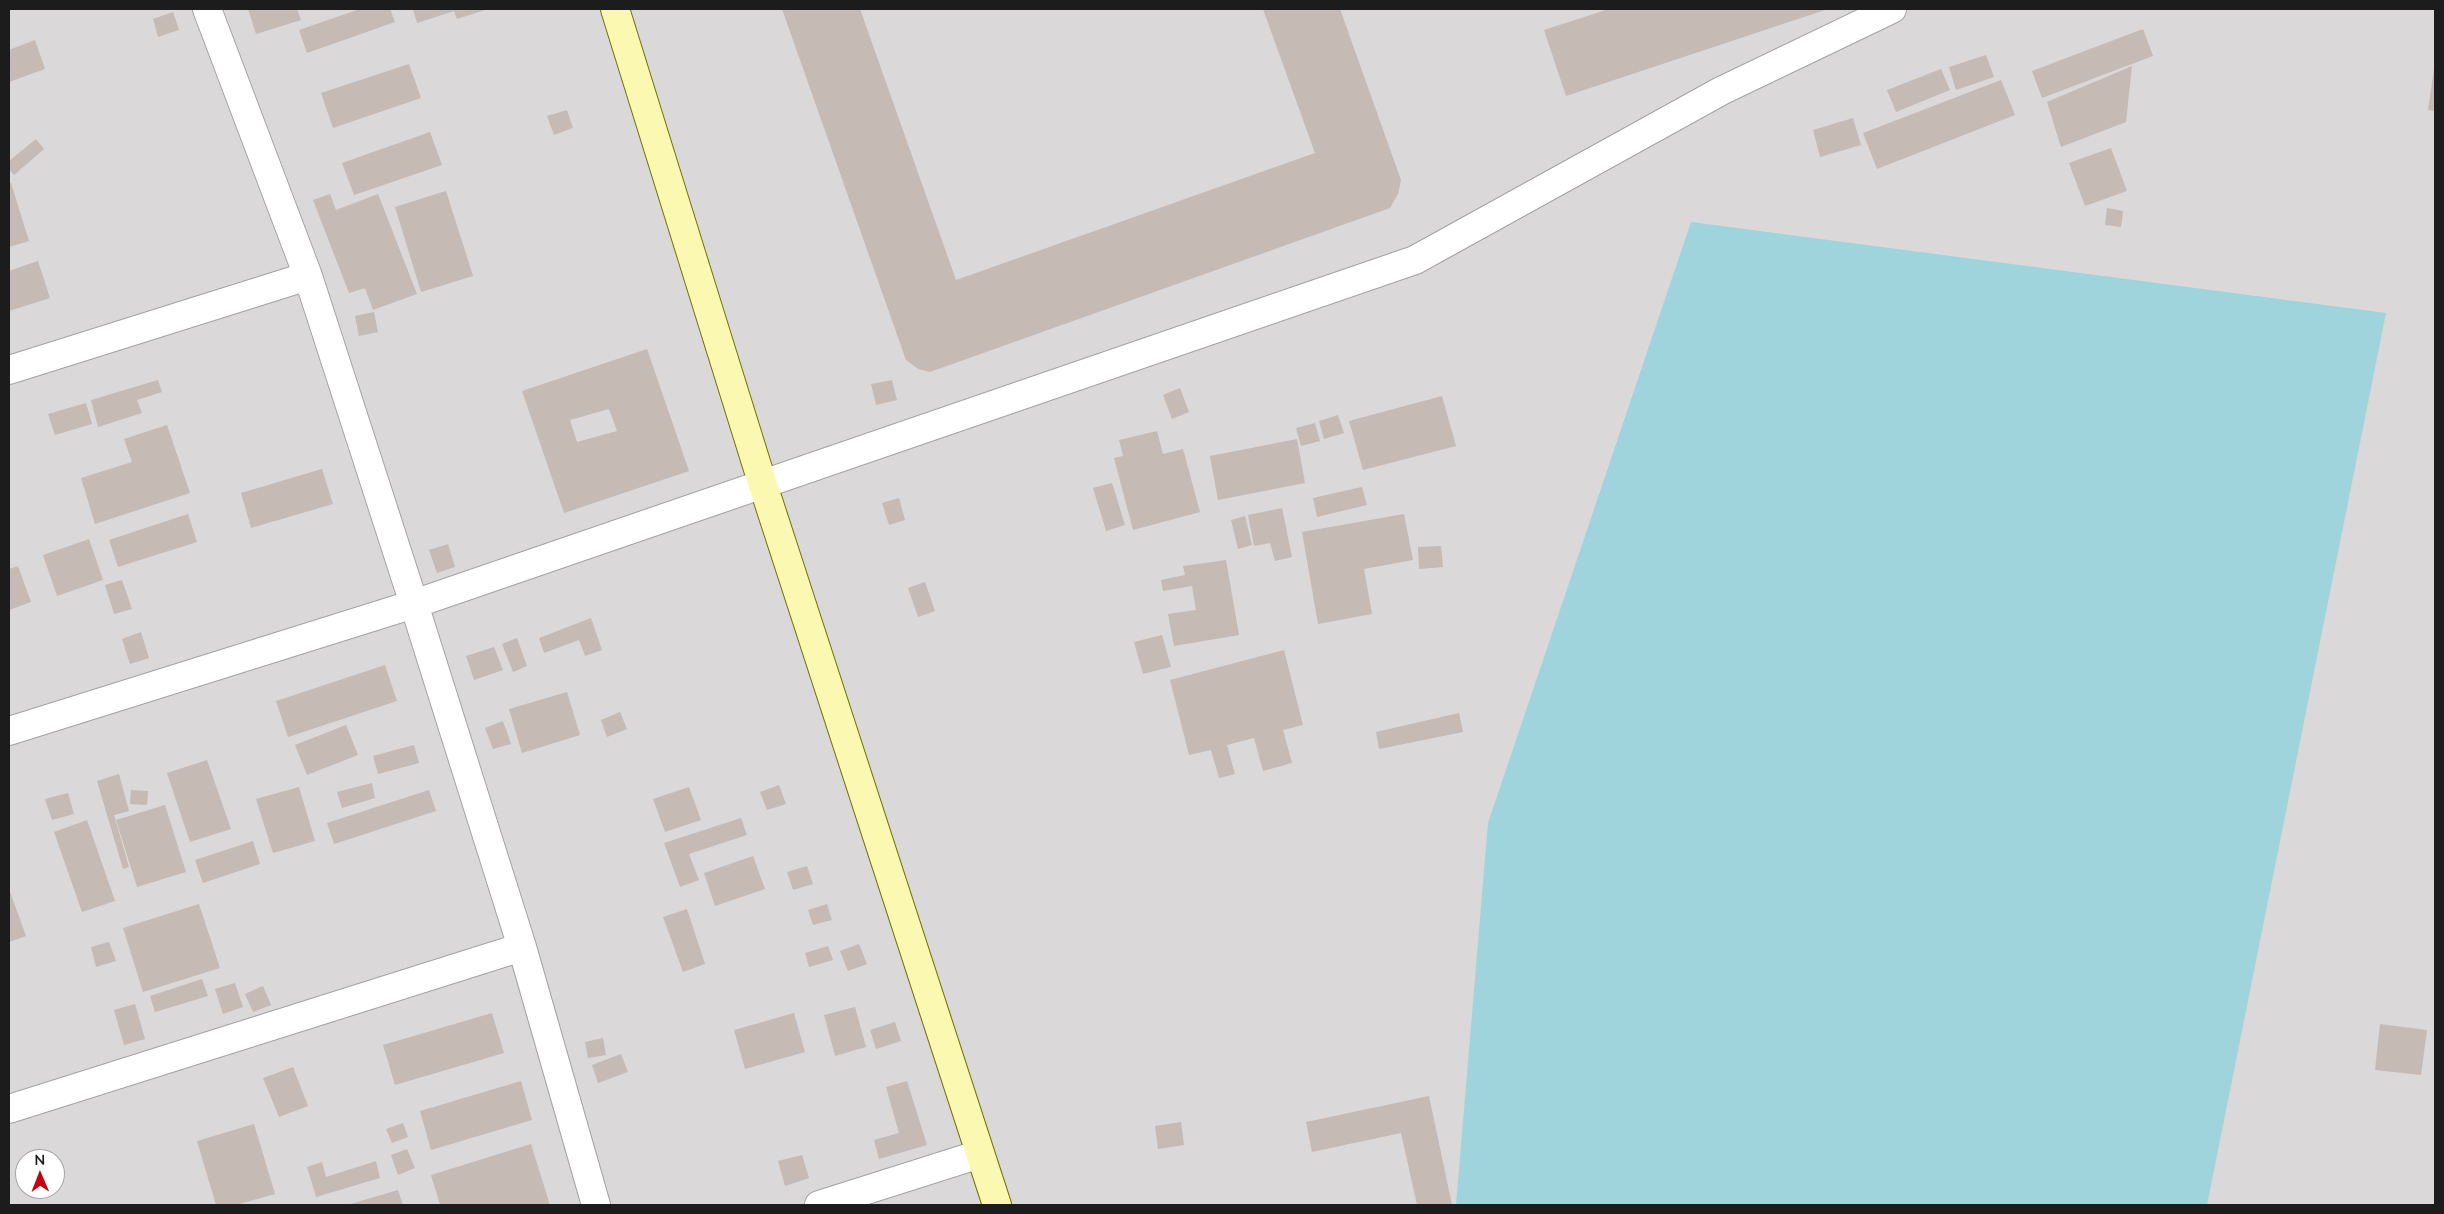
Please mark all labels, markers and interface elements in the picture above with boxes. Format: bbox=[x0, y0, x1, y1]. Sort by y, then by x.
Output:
north arrow bbox=[15, 1149, 65, 1199]
text: N bbox=[34, 1151, 45, 1168]

